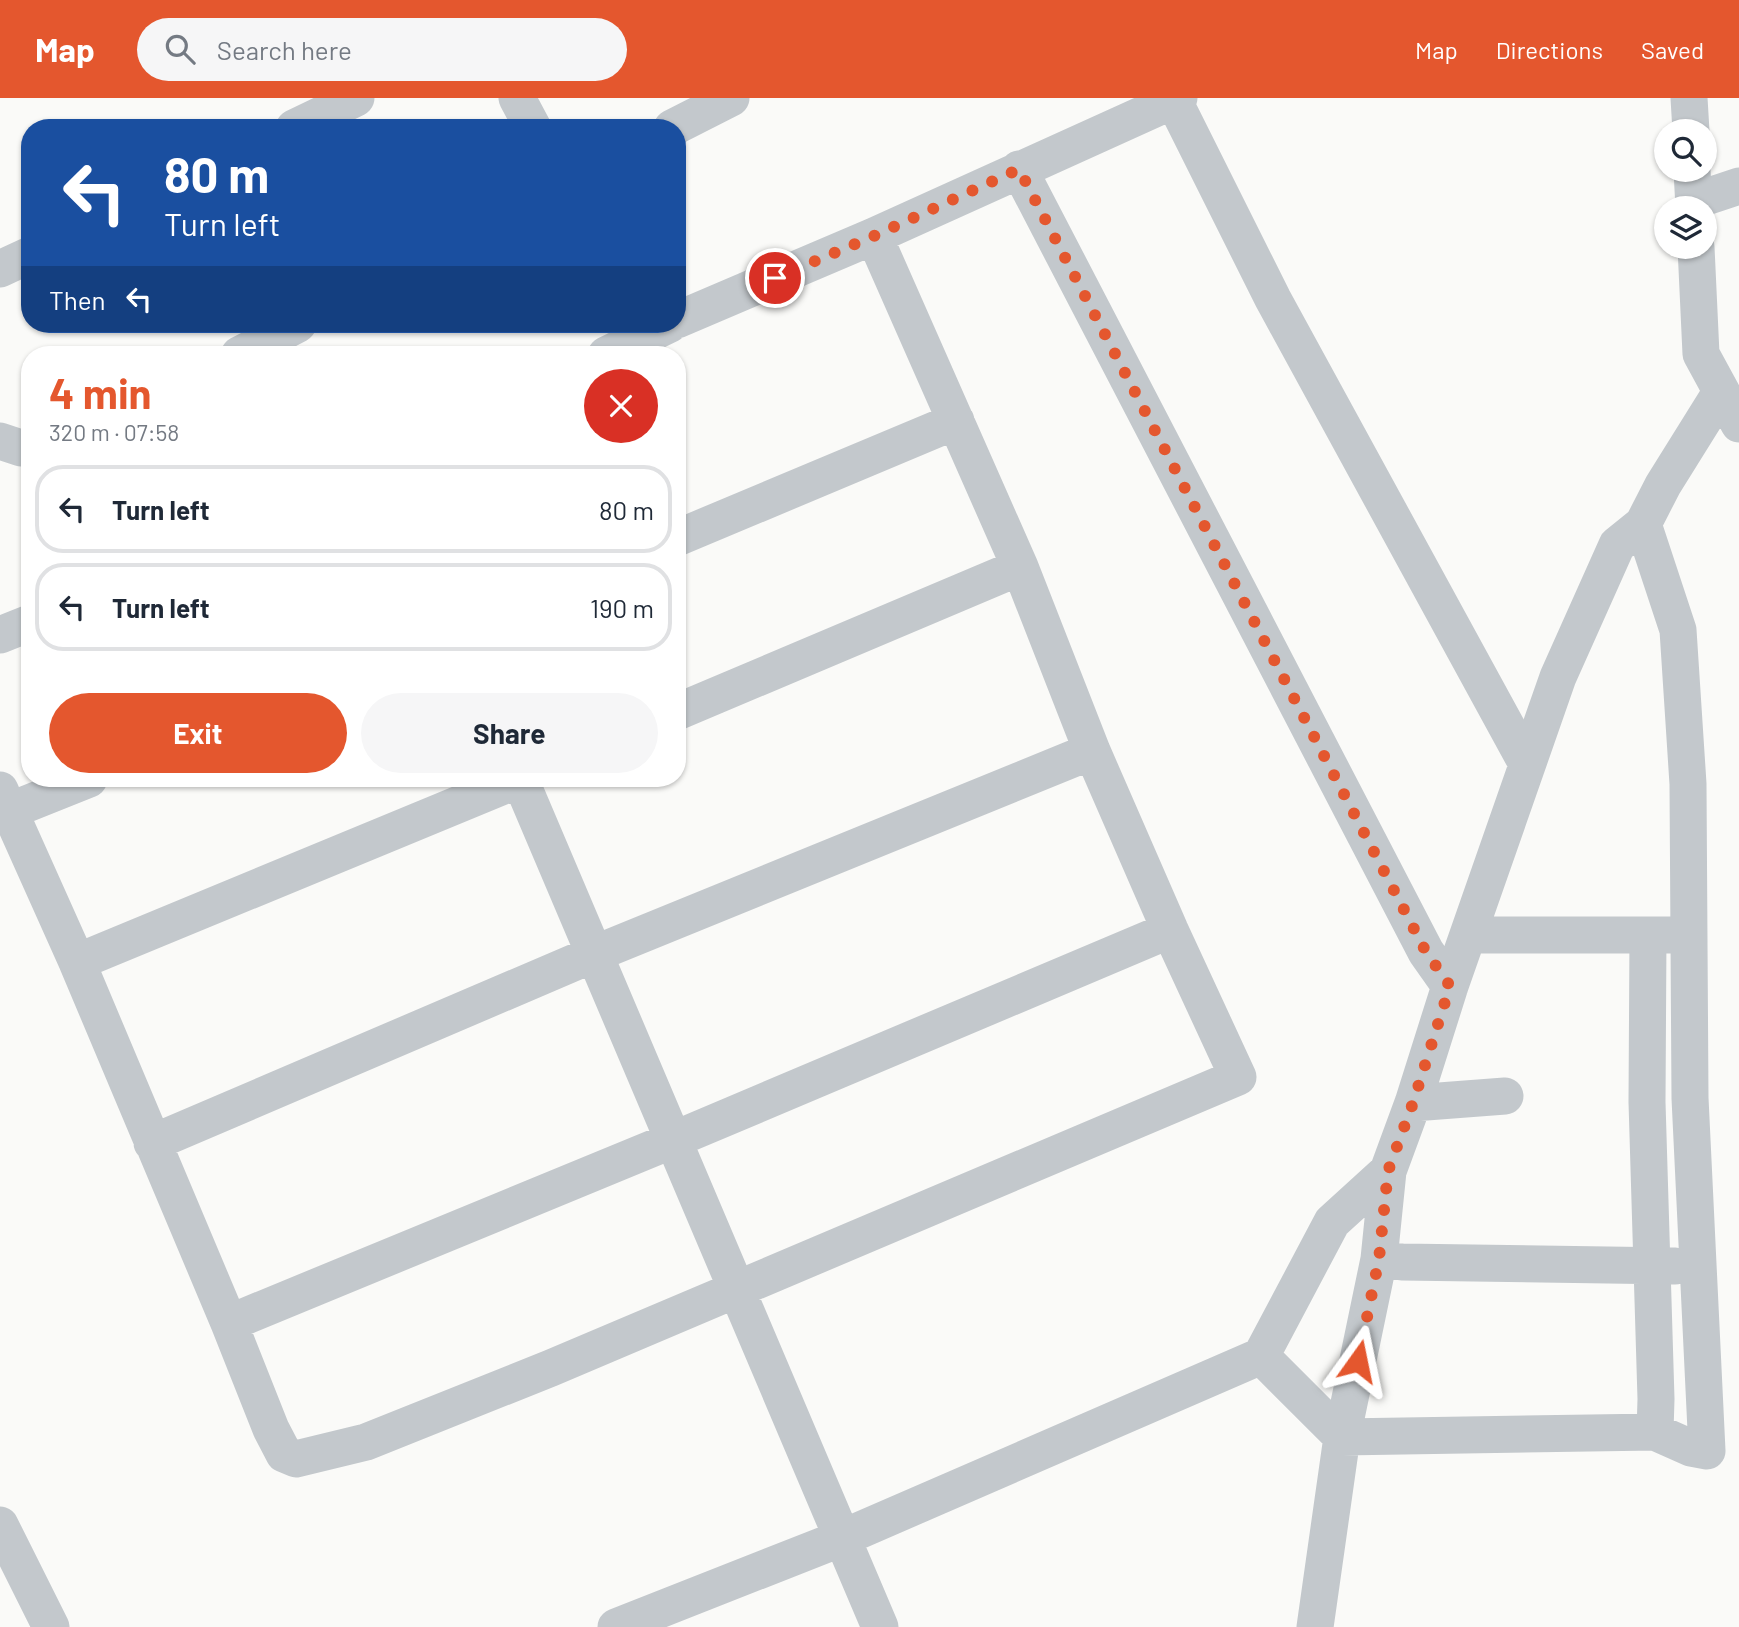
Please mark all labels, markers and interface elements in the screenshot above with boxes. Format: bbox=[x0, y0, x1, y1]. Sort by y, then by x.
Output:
search box bbox=[137, 18, 627, 81]
text: Map bbox=[35, 29, 95, 69]
icon: search bbox=[161, 30, 199, 68]
text: Search here bbox=[217, 34, 352, 65]
text: Map bbox=[1415, 35, 1458, 64]
text: Directions bbox=[1496, 35, 1603, 64]
text: Saved bbox=[1641, 35, 1704, 64]
map controls bbox=[1654, 119, 1717, 259]
button: search bbox=[1654, 119, 1717, 182]
text: 80 m bbox=[164, 144, 269, 203]
icon: left bbox=[49, 147, 140, 238]
button: layers bbox=[1654, 196, 1717, 259]
text: Turn left bbox=[164, 204, 281, 242]
pin bbox=[745, 248, 805, 308]
icon: arrive bbox=[756, 259, 794, 297]
icon: left bbox=[120, 280, 158, 318]
text: Then bbox=[49, 284, 106, 315]
text: 4 min bbox=[49, 367, 152, 417]
button: close bbox=[584, 369, 658, 443]
text: 320 m · 07:58 bbox=[49, 418, 179, 446]
icon: left bbox=[53, 490, 91, 528]
text: Turn left bbox=[112, 494, 210, 525]
text: 80 m bbox=[599, 494, 654, 525]
icon: left bbox=[53, 588, 91, 626]
text: Turn left bbox=[112, 592, 210, 623]
text: 190 m bbox=[590, 592, 654, 623]
button: Exit bbox=[49, 693, 347, 773]
button: Share bbox=[361, 693, 658, 773]
position arrow bbox=[1321, 1324, 1395, 1398]

